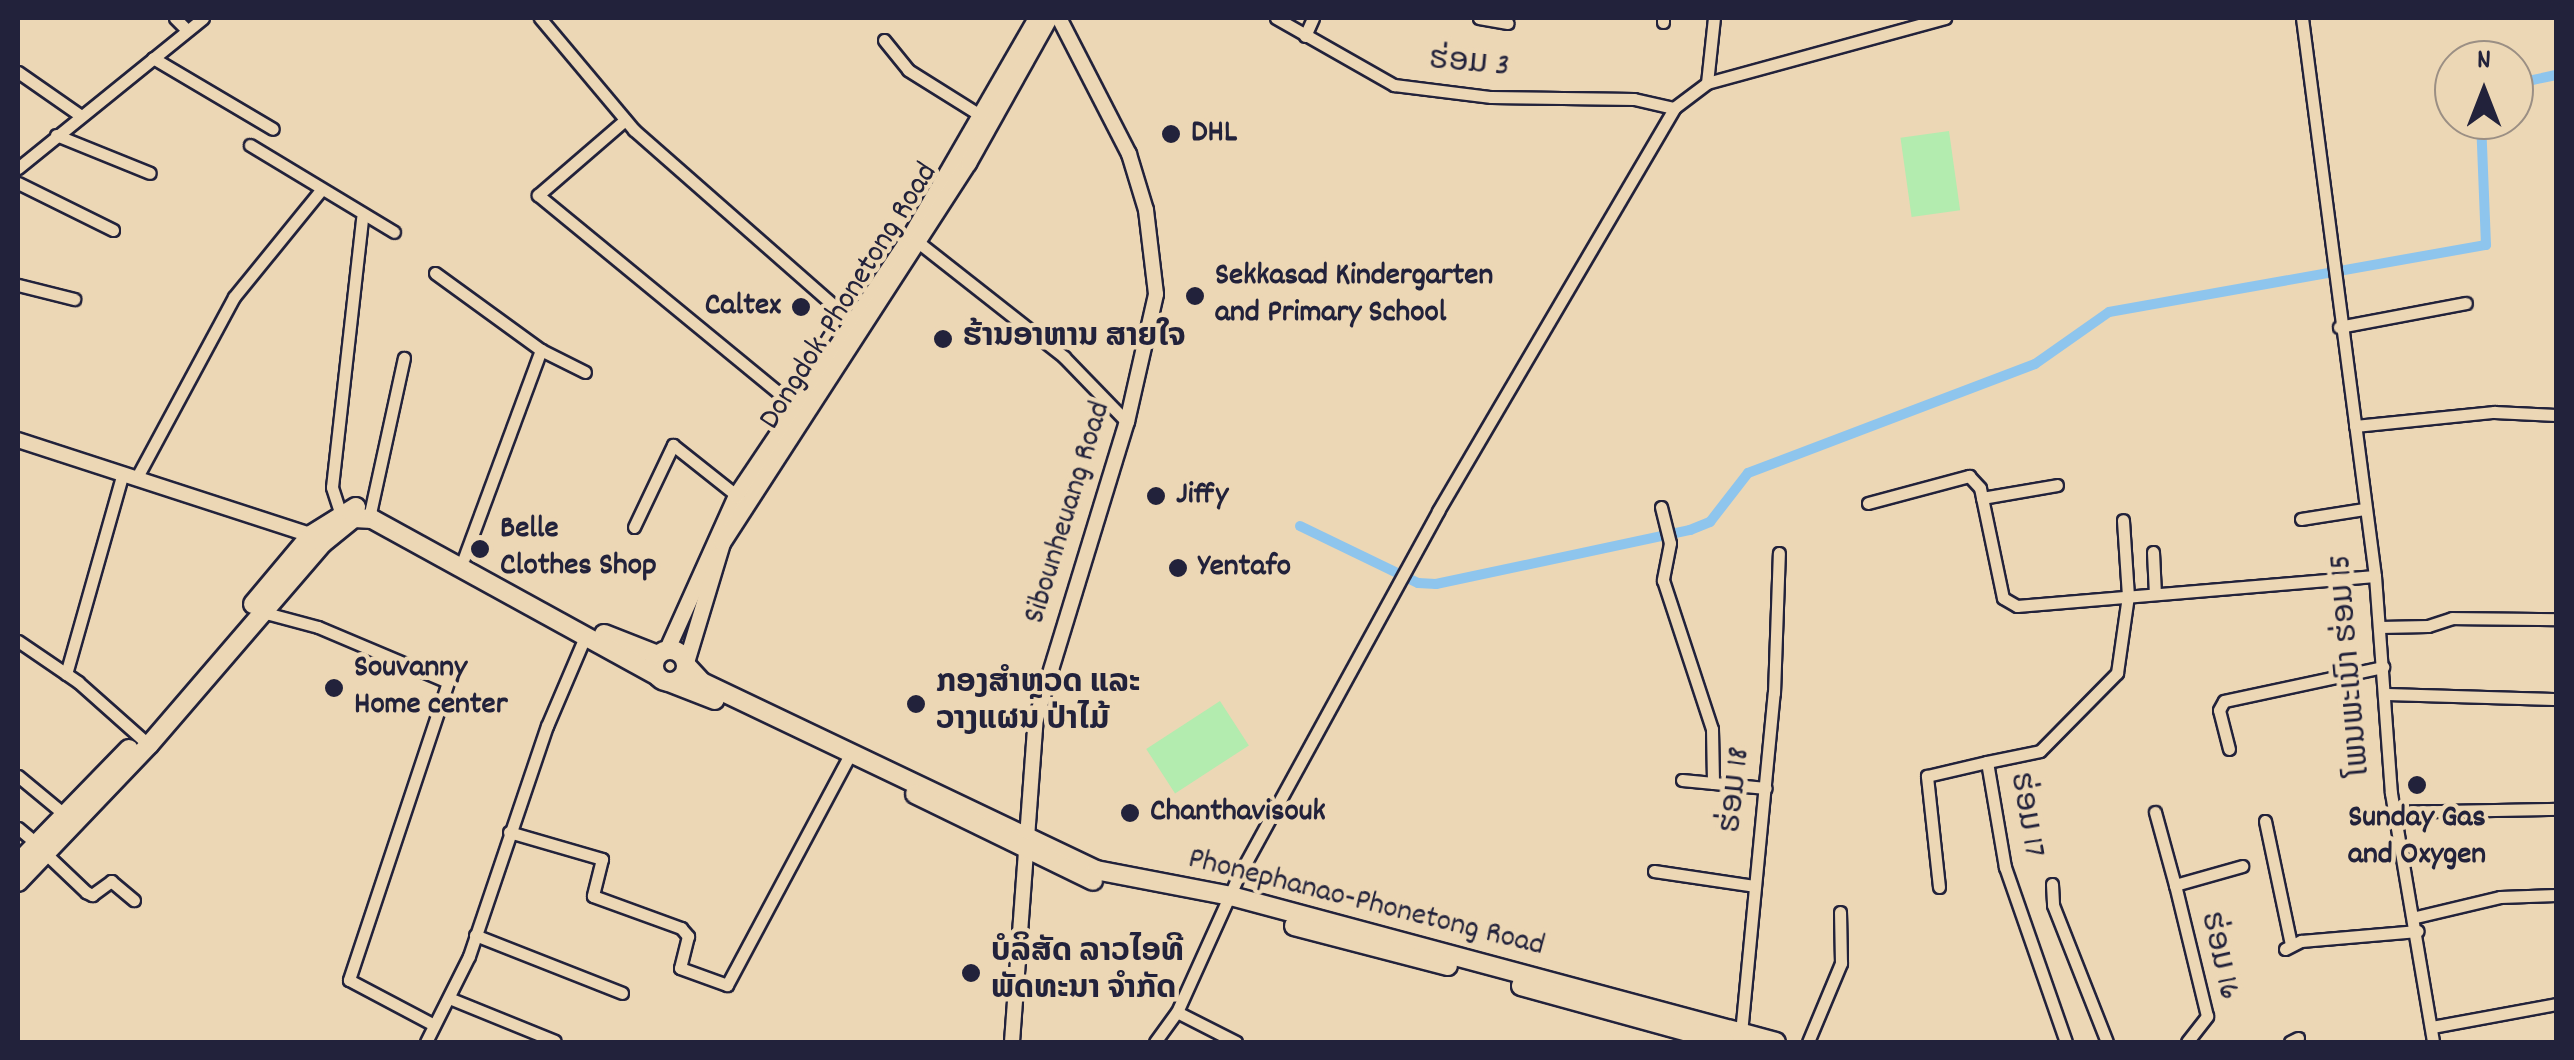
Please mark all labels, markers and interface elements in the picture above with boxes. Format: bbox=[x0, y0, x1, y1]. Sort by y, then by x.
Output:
north arrow bbox=[2434, 40, 2534, 140]
street label: ຮ່ອມ 3 bbox=[1427, 42, 1511, 88]
text: N bbox=[2477, 42, 2491, 82]
place label: DHL bbox=[1191, 115, 1237, 153]
marker: DHL bbox=[1160, 123, 1182, 145]
street label: Dongdok-Phonetong Road bbox=[752, 157, 948, 437]
place label: Sekkasad Kindergarten and Primary School bbox=[1215, 259, 1493, 334]
marker: Sekkasad Kindergarten and Primary School bbox=[1184, 285, 1206, 307]
place label: Caltex bbox=[705, 288, 781, 326]
marker: Caltex bbox=[790, 296, 812, 318]
place label: ຮ້ານອາຫານ ສາຍໃຈ bbox=[963, 320, 1186, 358]
marker: ຮ້ານອາຫານ ສາຍໃຈ bbox=[932, 328, 954, 350]
street label: Sibounheuang Road bbox=[1017, 397, 1121, 629]
place label: Jiffy bbox=[1176, 477, 1228, 515]
marker: Jiffy bbox=[1145, 485, 1167, 507]
place label: Belle Clothes Shop bbox=[500, 512, 657, 587]
marker: Belle Clothes Shop bbox=[469, 538, 491, 560]
place label: Yentafo bbox=[1198, 549, 1291, 587]
street label: ໂພນພະເນົາ ຮ່ອມ 15 bbox=[2323, 553, 2381, 777]
marker: Yentafo bbox=[1167, 557, 1189, 579]
place label: Souvanny Home center bbox=[354, 651, 508, 726]
place label: ກອງສໍາຫຼວດ ແລະ ວາງແຜນ ປ່າໄມ້ bbox=[936, 667, 1140, 742]
marker: Souvanny Home center bbox=[323, 677, 345, 699]
marker: ກອງສໍາຫຼວດ ແລະ ວາງແຜນ ປ່າໄມ້ bbox=[905, 693, 927, 715]
street label: ຮ່ອມ 18 bbox=[1713, 745, 1761, 835]
street label: ຮ່ອມ 17 bbox=[1999, 769, 2051, 861]
marker: Sunday Gas and Oxygen bbox=[2406, 774, 2428, 796]
place label: Chanthavisouk bbox=[1150, 794, 1326, 832]
place label: Sunday Gas and Oxygen bbox=[2348, 801, 2486, 876]
marker: Chanthavisouk bbox=[1119, 802, 1141, 824]
street label: Phonephanao-Phonetong Road bbox=[1184, 841, 1548, 967]
street label: ຮ່ອມ 16 bbox=[2189, 908, 2247, 1004]
place label: ບໍລິສັດ ລາວໄອທີ ພັດທະນາ ຈຳກັດ bbox=[991, 936, 1184, 1011]
marker: ບໍລິສັດ ລາວໄອທີ ພັດທະນາ ຈຳກັດ bbox=[960, 962, 982, 984]

